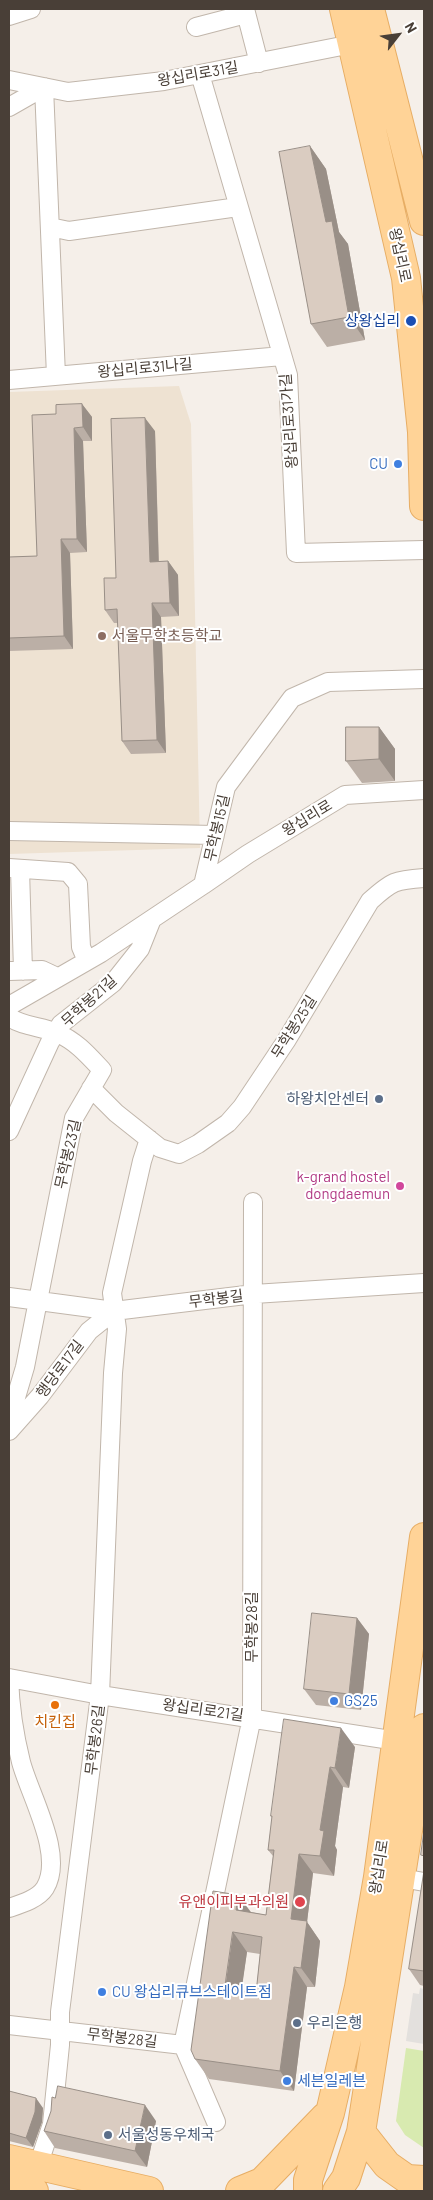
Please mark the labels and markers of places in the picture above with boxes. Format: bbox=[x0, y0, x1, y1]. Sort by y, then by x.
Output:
place label: 상왕십리 bbox=[345, 312, 400, 330]
marker: 상왕십리 bbox=[404, 314, 418, 328]
place label: CU bbox=[369, 455, 388, 473]
marker: CU bbox=[392, 458, 404, 470]
place label: 서울무학초등학교 bbox=[112, 627, 222, 645]
marker: 서울무학초등학교 bbox=[96, 630, 108, 642]
place label: 하왕치안센터 bbox=[286, 1090, 369, 1108]
marker: 하왕치안센터 bbox=[373, 1093, 385, 1105]
place label: k-grand hostel dongdaemun bbox=[297, 1168, 390, 1203]
marker: k-grand hostel dongdaemun bbox=[394, 1180, 406, 1192]
place label: GS25 bbox=[344, 1692, 378, 1710]
marker: GS25 bbox=[328, 1695, 340, 1707]
marker: 치킨집 bbox=[49, 1699, 61, 1711]
place label: 치킨집 bbox=[34, 1713, 76, 1731]
place label: 유앤이피부과의원 bbox=[179, 1893, 289, 1911]
marker: 유앤이피부과의원 bbox=[293, 1895, 307, 1909]
place label: CU 왕십리큐브스테이트점 bbox=[112, 1983, 272, 2001]
marker: CU 왕십리큐브스테이트점 bbox=[96, 1986, 108, 1998]
place label: 우리은행 bbox=[307, 2014, 362, 2032]
marker: 우리은행 bbox=[291, 2017, 303, 2029]
place label: 세븐일레븐 bbox=[297, 2072, 366, 2090]
marker: 세븐일레븐 bbox=[281, 2075, 293, 2087]
place label: 서울성동우체국 bbox=[118, 2126, 215, 2144]
marker: 서울성동우체국 bbox=[102, 2129, 114, 2141]

